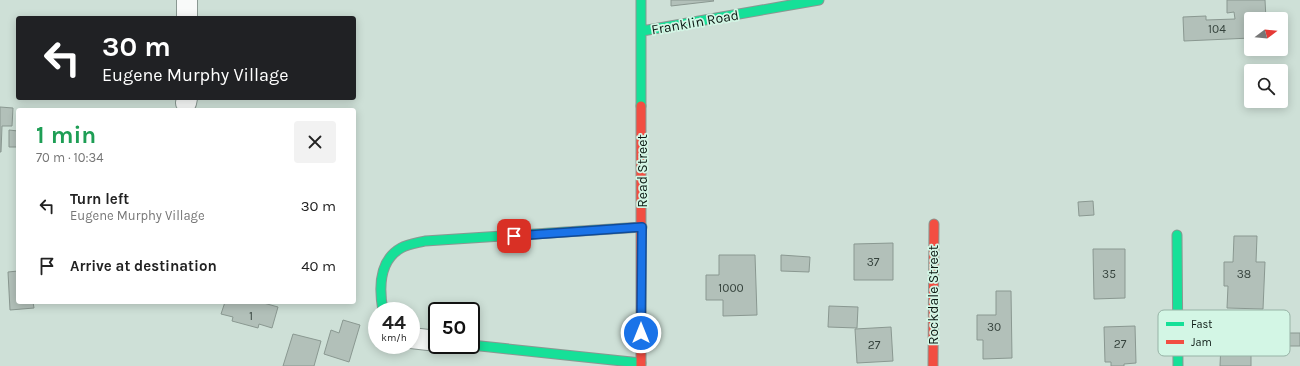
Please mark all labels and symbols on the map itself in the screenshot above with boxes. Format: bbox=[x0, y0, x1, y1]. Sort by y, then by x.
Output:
street label: Franklin Road bbox=[650, 6, 740, 39]
north arrow bbox=[1244, 12, 1288, 56]
house number: 104 bbox=[1208, 22, 1226, 36]
street label: Read Street bbox=[634, 134, 651, 208]
pin bbox=[497, 219, 531, 253]
street label: Rockdale Street bbox=[925, 245, 942, 345]
house number: 37 bbox=[867, 255, 880, 269]
house number: 35 bbox=[1102, 267, 1116, 281]
house number: 38 bbox=[1237, 267, 1251, 281]
house number: 1000 bbox=[718, 281, 744, 295]
speed limit sign: 50 bbox=[428, 302, 480, 354]
house number: 1 bbox=[249, 309, 253, 323]
legend bbox=[1158, 310, 1290, 356]
position arrow bbox=[620, 312, 662, 354]
text: Fast bbox=[1191, 318, 1212, 331]
house number: 30 bbox=[987, 320, 1001, 334]
text: Jam bbox=[1191, 336, 1212, 349]
house number: 27 bbox=[1114, 337, 1127, 351]
house number: 27 bbox=[868, 338, 881, 352]

